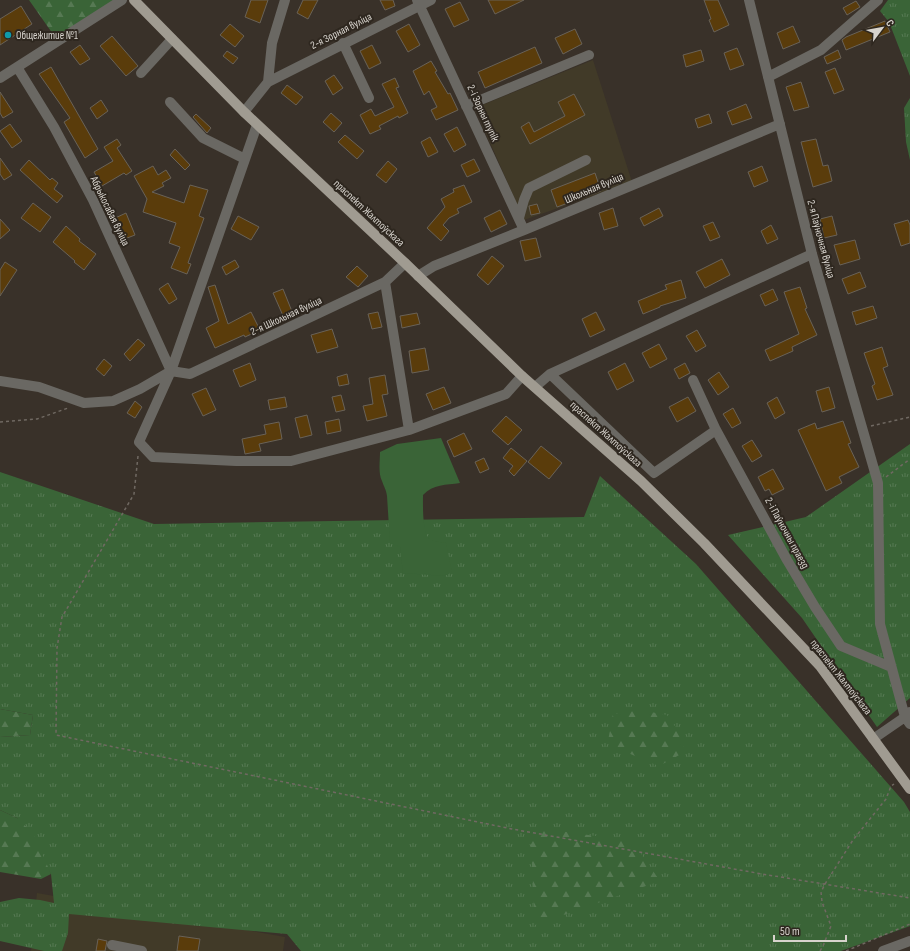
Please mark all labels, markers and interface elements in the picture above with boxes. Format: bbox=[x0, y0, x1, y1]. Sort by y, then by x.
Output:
north arrow bbox=[862, 8, 902, 48]
street label: 2-я Зорная вуліца bbox=[308, 10, 374, 52]
text: С bbox=[883, 17, 897, 29]
place label: Общежитие №1 bbox=[16, 29, 78, 42]
marker: Общежитие №1 bbox=[3, 30, 13, 40]
street label: 2-і Зорны тупік bbox=[464, 83, 502, 144]
street label: Школьная вуліца bbox=[563, 170, 625, 206]
street label: Абрыкосавая вуліца bbox=[87, 173, 132, 248]
street label: праспект Жалтоўскага bbox=[331, 177, 407, 249]
street label: 2-я Паўночная вуліца bbox=[804, 198, 838, 280]
street label: 2-я Школьная вуліца bbox=[248, 294, 324, 338]
street label: праспект Жалтоўскага bbox=[567, 398, 645, 470]
street label: 2-і Паўночны праезд bbox=[762, 495, 812, 571]
street label: праспект Жалтоўскага bbox=[808, 637, 874, 717]
scale bar bbox=[774, 917, 846, 943]
text: 50 m bbox=[780, 924, 800, 939]

